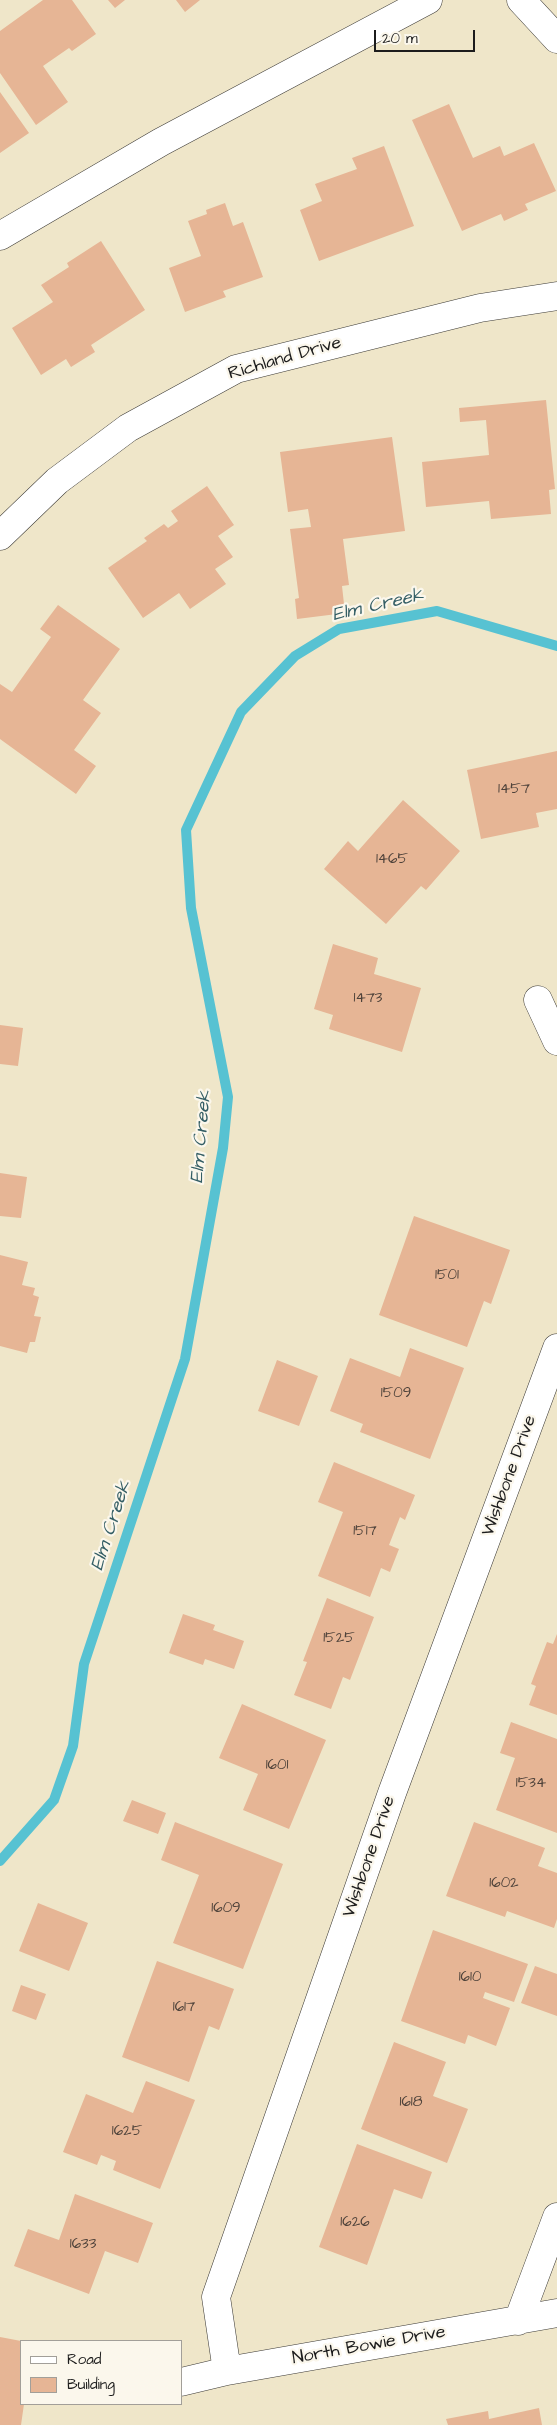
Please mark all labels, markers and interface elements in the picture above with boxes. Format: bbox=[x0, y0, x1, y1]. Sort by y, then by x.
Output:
scale bar bbox=[377, 20, 478, 52]
text: 20 m bbox=[382, 28, 418, 49]
street label: Richland Drive bbox=[226, 333, 344, 385]
water label: Elm Creek bbox=[330, 584, 426, 628]
house number: 1457 bbox=[498, 781, 530, 799]
house number: 1465 bbox=[376, 851, 408, 869]
house number: 1473 bbox=[354, 990, 382, 1008]
water label: Elm Creek bbox=[187, 1090, 217, 1184]
house number: 1501 bbox=[435, 1267, 459, 1285]
house number: 1509 bbox=[381, 1385, 411, 1403]
street label: Wishbone Drive bbox=[478, 1413, 542, 1539]
water label: Elm Creek bbox=[87, 1478, 137, 1574]
house number: 1517 bbox=[353, 1523, 377, 1541]
house number: 1525 bbox=[323, 1630, 355, 1648]
house number: 1601 bbox=[266, 1757, 288, 1775]
house number: 1534 bbox=[516, 1775, 546, 1793]
street label: Wishbone Drive bbox=[339, 1793, 401, 1921]
house number: 1602 bbox=[489, 1875, 519, 1893]
house number: 1609 bbox=[211, 1900, 241, 1918]
house number: 1610 bbox=[459, 1969, 481, 1987]
house number: 1617 bbox=[173, 1999, 195, 2017]
house number: 1618 bbox=[400, 2094, 422, 2112]
house number: 1625 bbox=[112, 2123, 142, 2141]
house number: 1626 bbox=[340, 2214, 370, 2232]
house number: 1633 bbox=[70, 2236, 96, 2254]
street label: North Bowie Drive bbox=[291, 2322, 447, 2370]
legend bbox=[20, 2340, 182, 2405]
text: Road bbox=[67, 2349, 101, 2370]
text: Building bbox=[67, 2374, 115, 2395]

